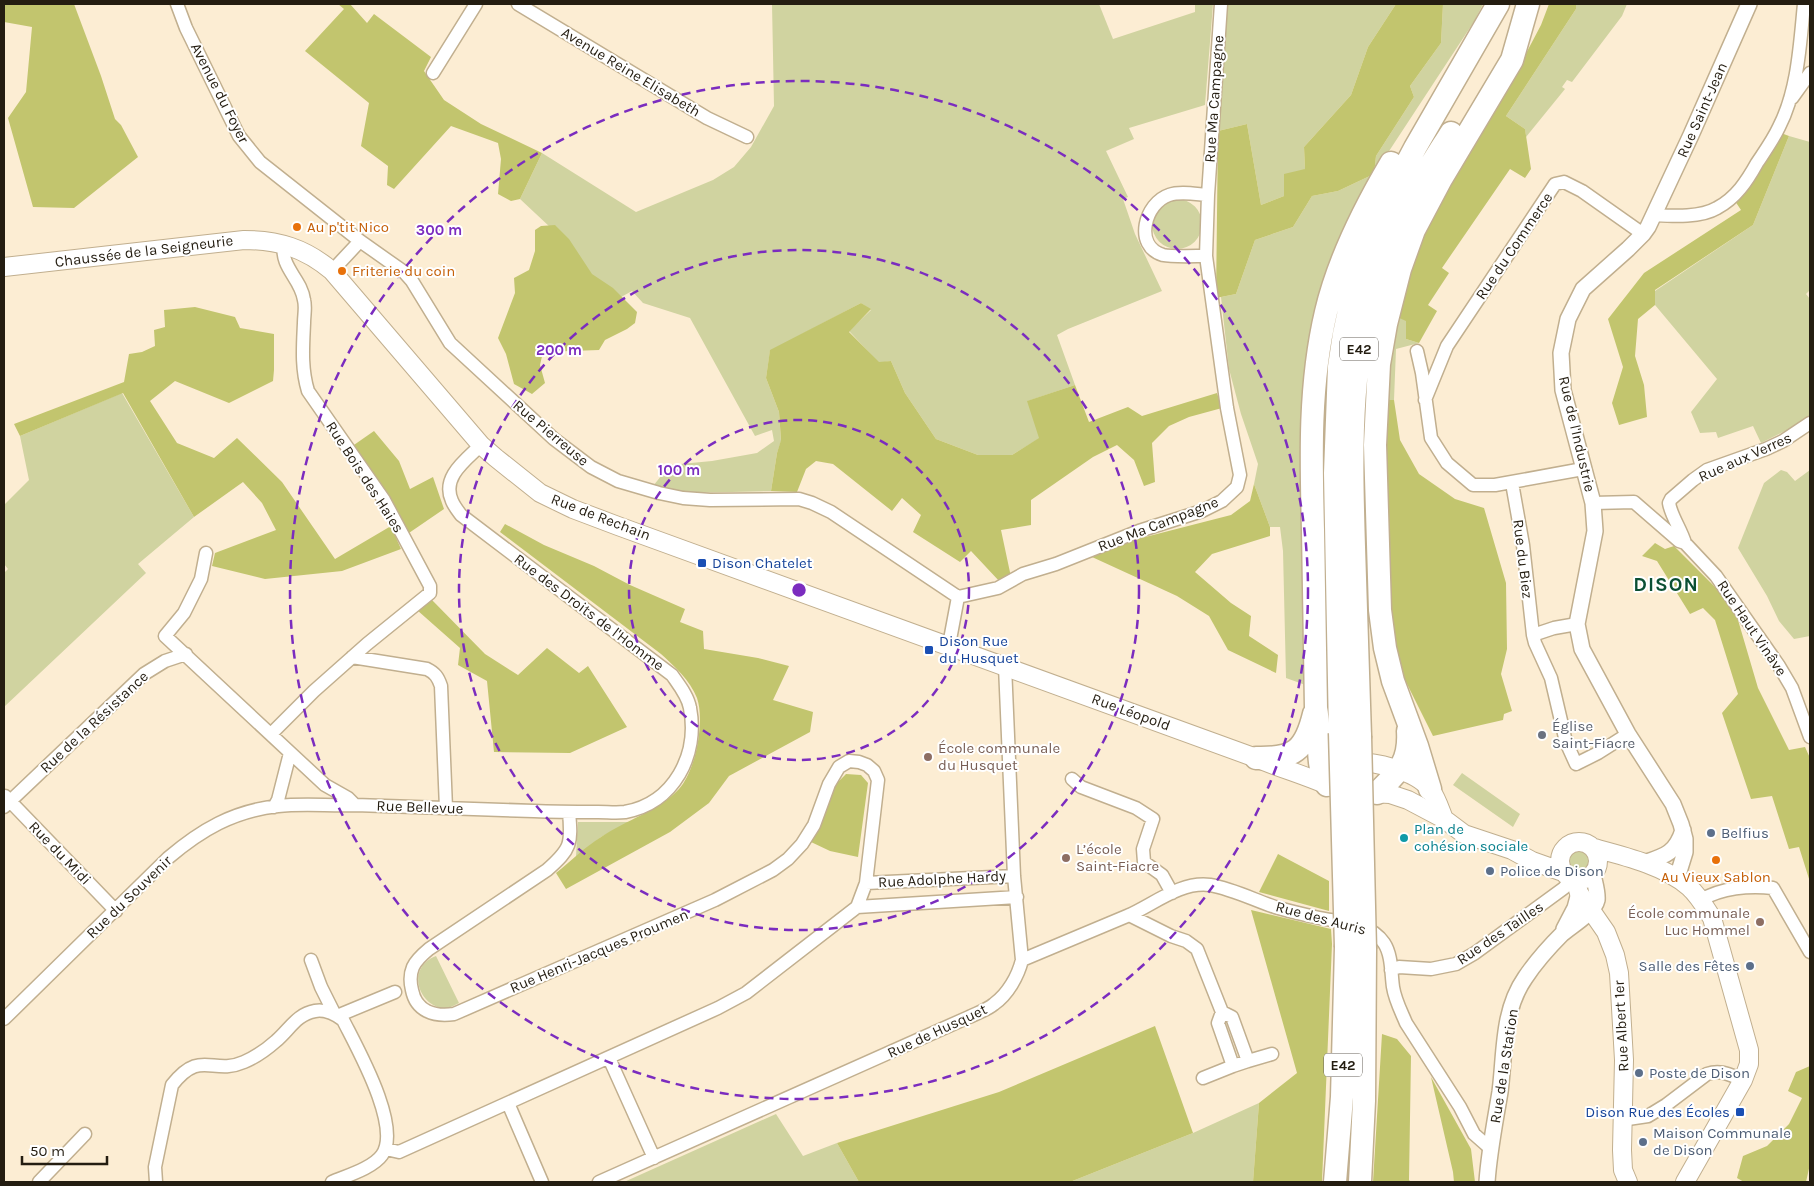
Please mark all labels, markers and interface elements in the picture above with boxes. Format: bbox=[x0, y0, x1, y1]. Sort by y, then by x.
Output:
street label: Avenue Reine Elisabeth bbox=[558, 23, 704, 121]
street label: Rue Ma Campagne bbox=[1201, 35, 1227, 163]
street label: Avenue du Foyer bbox=[187, 40, 253, 147]
street label: Rue Saint-Jean bbox=[1673, 60, 1731, 160]
street label: Rue du Commerce bbox=[1472, 189, 1556, 303]
place label: Au p'tit Nico bbox=[307, 218, 389, 236]
marker: Au p'tit Nico bbox=[291, 221, 303, 233]
text: 300 m bbox=[416, 221, 462, 239]
street label: Chaussée de la Seigneurie bbox=[54, 231, 234, 271]
place label: Friterie du coin bbox=[352, 262, 455, 280]
marker: Friterie du coin bbox=[336, 265, 348, 277]
road number: E42 bbox=[1340, 338, 1378, 360]
text: 200 m bbox=[536, 341, 582, 359]
street label: Rue de l'Industrie bbox=[1555, 374, 1599, 494]
street label: Rue Pierreuse bbox=[510, 396, 592, 470]
street label: Rue Bois des Haies bbox=[322, 418, 408, 536]
street label: Rue aux Verres bbox=[1696, 428, 1794, 486]
text: 100 m bbox=[658, 461, 700, 479]
street label: Rue de Rechain bbox=[549, 490, 653, 544]
street label: Rue Ma Campagne bbox=[1095, 493, 1221, 555]
street label: Rue du Biez bbox=[1509, 518, 1537, 600]
street label: Rue des Droits de l'Homme bbox=[510, 550, 668, 674]
place label: Dison Chatelet bbox=[712, 554, 813, 572]
marker: Dison Chatelet bbox=[696, 557, 708, 569]
district label: DISON bbox=[1633, 573, 1699, 596]
street label: Rue Haut Vinâve bbox=[1713, 577, 1791, 679]
centre of rings bbox=[790, 581, 808, 599]
place label: Dison Rue du Husquet bbox=[939, 632, 1019, 667]
marker: Dison Rue du Husquet bbox=[923, 644, 935, 656]
street label: Rue de la Résistance bbox=[36, 667, 152, 777]
street label: Rue Léopold bbox=[1089, 689, 1173, 735]
place label: Église Saint-Fiacre bbox=[1552, 717, 1635, 752]
marker: Église Saint-Fiacre bbox=[1536, 729, 1548, 741]
place label: École communale du Husquet bbox=[938, 739, 1060, 774]
marker: École communale du Husquet bbox=[922, 751, 934, 763]
street label: Rue Bellevue bbox=[376, 796, 464, 818]
street label: Rue du Midi bbox=[25, 817, 95, 889]
place label: Plan de cohésion sociale bbox=[1414, 820, 1528, 855]
place label: Belfius bbox=[1721, 824, 1769, 842]
marker: Belfius bbox=[1705, 827, 1717, 839]
marker: Plan de cohésion sociale bbox=[1398, 832, 1410, 844]
place label: L’école Saint-Fiacre bbox=[1076, 840, 1159, 875]
street label: Rue du Souvenir bbox=[83, 851, 176, 942]
marker: L’école Saint-Fiacre bbox=[1060, 852, 1072, 864]
marker: Au Vieux Sablon bbox=[1710, 854, 1722, 866]
place label: Police de Dison bbox=[1500, 862, 1604, 880]
marker: Police de Dison bbox=[1484, 865, 1496, 877]
street label: Rue Adolphe Hardy bbox=[878, 867, 1006, 891]
place label: Au Vieux Sablon bbox=[1661, 868, 1771, 886]
street label: Rue des Auris bbox=[1274, 897, 1368, 939]
street label: Rue des Tailles bbox=[1453, 897, 1547, 969]
place label: École communale Luc Hommel bbox=[1628, 904, 1750, 939]
street label: Rue Henri-Jacques Proumen bbox=[507, 905, 691, 997]
marker: École communale Luc Hommel bbox=[1754, 916, 1766, 928]
place label: Salle des Fêtes bbox=[1639, 957, 1740, 975]
marker: Salle des Fêtes bbox=[1744, 960, 1756, 972]
street label: Rue Albert 1er bbox=[1610, 979, 1632, 1072]
street label: Rue de Husquet bbox=[884, 1000, 990, 1062]
street label: Rue de la Station bbox=[1486, 1007, 1522, 1125]
road number: E42 bbox=[1324, 1054, 1362, 1076]
place label: Poste de Dison bbox=[1649, 1064, 1750, 1082]
marker: Poste de Dison bbox=[1633, 1067, 1645, 1079]
place label: Dison Rue des Écoles bbox=[1585, 1103, 1730, 1121]
marker: Dison Rue des Écoles bbox=[1734, 1106, 1746, 1118]
place label: Maison Communale de Dison bbox=[1653, 1124, 1791, 1159]
scale bar bbox=[22, 1134, 108, 1166]
marker: Maison Communale de Dison bbox=[1637, 1136, 1649, 1148]
text: 50 m bbox=[30, 1142, 65, 1160]

